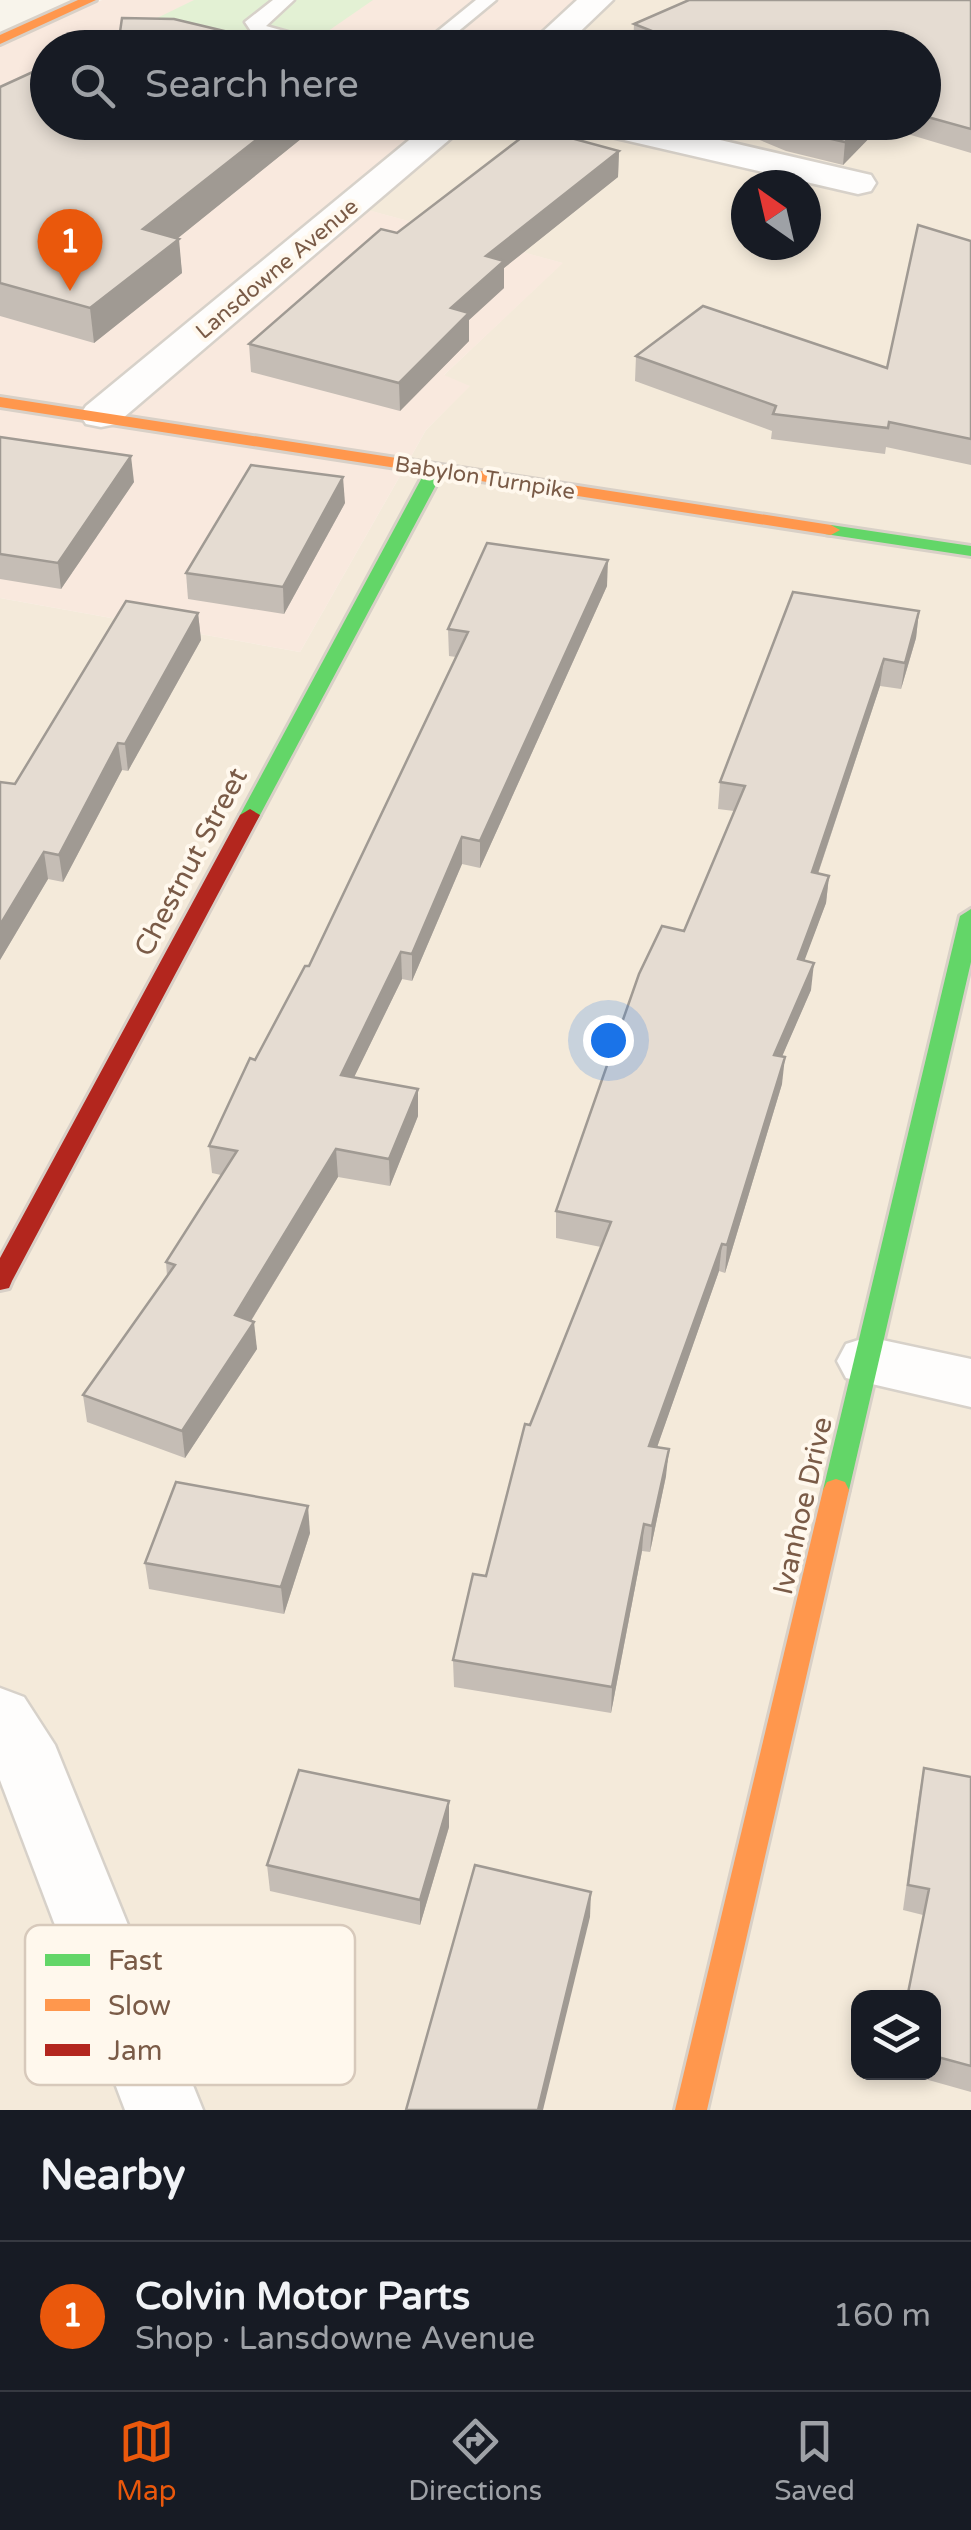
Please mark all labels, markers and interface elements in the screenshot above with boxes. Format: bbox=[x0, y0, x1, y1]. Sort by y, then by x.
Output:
search box bbox=[30, 30, 941, 140]
icon: search bbox=[65, 58, 120, 113]
text: Search here bbox=[145, 62, 359, 108]
north arrow bbox=[731, 170, 821, 260]
street label: Lansdowne Avenue bbox=[191, 194, 363, 344]
pin: 1 bbox=[38, 208, 102, 291]
street label: Babylon Turnpike bbox=[393, 451, 577, 505]
street label: Chestnut Street bbox=[127, 762, 255, 962]
your location bbox=[583, 1015, 634, 1066]
street label: Ivanhoe Drive bbox=[766, 1414, 840, 1598]
legend bbox=[25, 1925, 355, 2085]
text: Fast bbox=[108, 1944, 163, 1978]
text: Slow bbox=[108, 1989, 171, 2023]
map controls bbox=[851, 1990, 941, 2080]
button: layers bbox=[851, 1990, 941, 2080]
text: Jam bbox=[108, 2034, 163, 2068]
text: Nearby bbox=[40, 2150, 185, 2201]
text: Colvin Motor Parts bbox=[135, 2274, 470, 2320]
text: 1 bbox=[62, 2297, 83, 2335]
text: 160 m bbox=[833, 2297, 931, 2335]
text: Shop · Lansdowne Avenue bbox=[135, 2320, 535, 2358]
tab: Map bbox=[116, 2414, 176, 2508]
tab: Directions bbox=[408, 2414, 542, 2508]
tab: Saved bbox=[774, 2414, 855, 2508]

